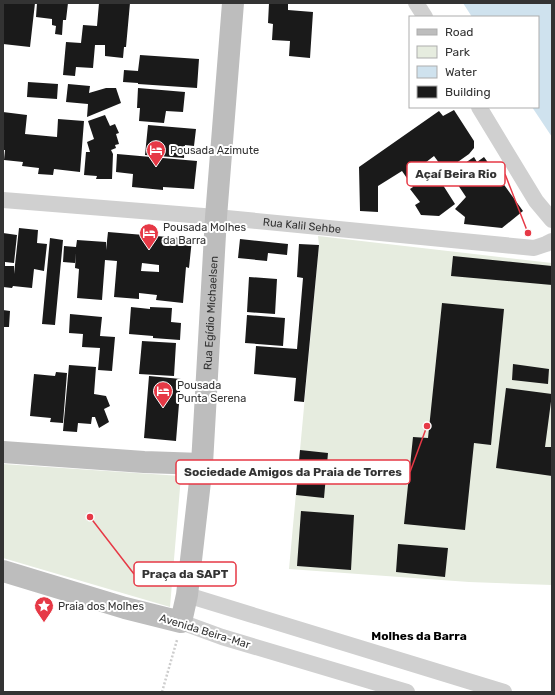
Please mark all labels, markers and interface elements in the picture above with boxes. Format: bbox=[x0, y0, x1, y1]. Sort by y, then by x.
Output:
legend bbox=[409, 16, 539, 108]
text: Road bbox=[445, 25, 473, 39]
text: Park bbox=[445, 45, 471, 59]
text: Water bbox=[445, 65, 477, 79]
text: Building bbox=[445, 85, 491, 99]
hotel icon: Pousada Azimute bbox=[145, 139, 167, 167]
place label: Pousada Azimute bbox=[170, 144, 259, 157]
callout: Açaí Beira Rio bbox=[407, 162, 505, 186]
text: Açaí Beira Rio bbox=[415, 167, 497, 181]
street label: Rua Kalil Sehbe bbox=[262, 216, 342, 236]
place label: Pousada Molhes da Barra bbox=[163, 221, 246, 247]
hotel icon: Pousada Molhes da Barra bbox=[138, 222, 160, 250]
street label: Rua Egídio Michaelsen bbox=[201, 256, 221, 370]
place label: Pousada Punta Serena bbox=[177, 379, 246, 405]
hotel icon: Pousada Punta Serena bbox=[152, 380, 174, 408]
callout: Sociedade Amigos da Praia de Torres bbox=[176, 460, 410, 484]
text: Sociedade Amigos da Praia de Torres bbox=[184, 465, 402, 479]
callout: Praça da SAPT bbox=[134, 562, 236, 586]
text: Praça da SAPT bbox=[142, 567, 229, 581]
place icon: Praia dos Molhes bbox=[33, 595, 55, 623]
place label: Praia dos Molhes bbox=[58, 600, 144, 613]
street label: Avenida Beira-Mar bbox=[158, 611, 253, 652]
district label: Molhes da Barra bbox=[371, 629, 467, 643]

